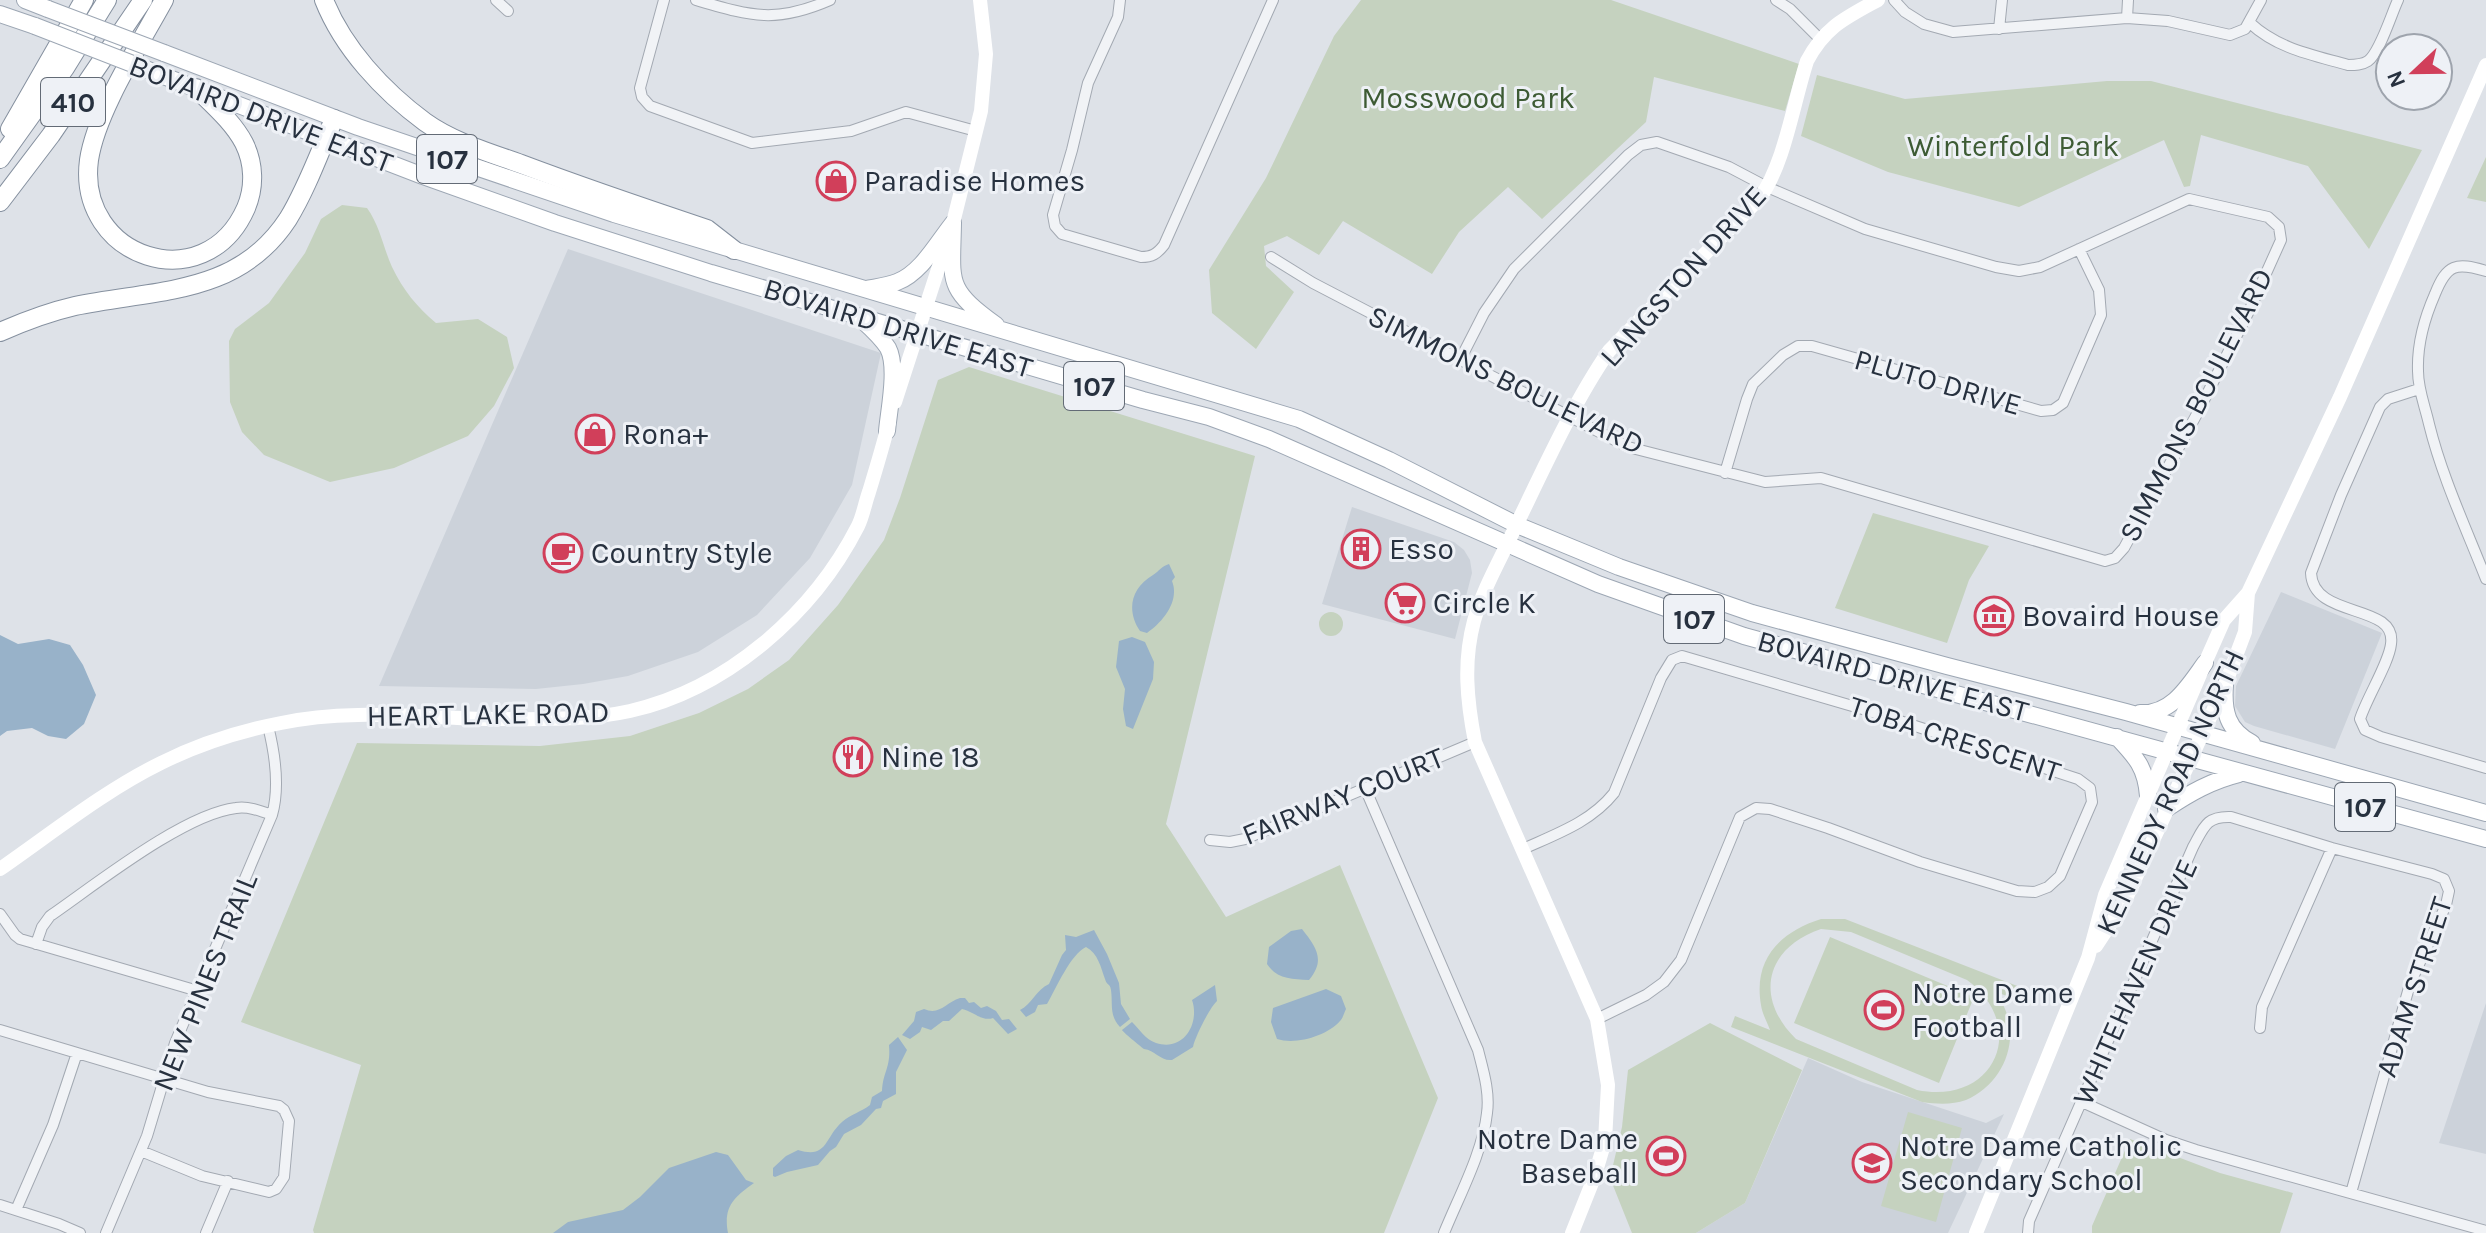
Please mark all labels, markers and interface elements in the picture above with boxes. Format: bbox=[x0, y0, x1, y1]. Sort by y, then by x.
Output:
north arrow bbox=[2374, 32, 2454, 112]
street label: BOVAIRD DRIVE EAST bbox=[124, 47, 398, 181]
text: N bbox=[2381, 67, 2411, 91]
road number: 410 bbox=[41, 78, 105, 126]
park label: Mosswood Park bbox=[1361, 80, 1575, 116]
park label: Winterfold Park bbox=[1907, 128, 2119, 164]
road number: 107 bbox=[417, 135, 477, 183]
shop icon: Paradise Homes bbox=[815, 160, 857, 202]
place label: Paradise Homes bbox=[864, 163, 1085, 199]
street label: LANGSTON DRIVE bbox=[1592, 178, 1774, 374]
street label: SIMMONS BOULEVARD bbox=[2111, 262, 2281, 548]
street label: BOVAIRD DRIVE EAST bbox=[759, 270, 1037, 386]
street label: SIMMONS BOULEVARD bbox=[1362, 298, 1650, 462]
street label: PLUTO DRIVE bbox=[1850, 341, 2026, 423]
road number: 107 bbox=[1064, 362, 1124, 410]
shop icon: Rona+ bbox=[574, 413, 616, 455]
place label: Rona+ bbox=[623, 416, 708, 452]
building icon: Esso bbox=[1340, 528, 1382, 570]
place label: Esso bbox=[1389, 531, 1454, 567]
cafe icon: Country Style bbox=[542, 532, 584, 574]
place label: Country Style bbox=[591, 535, 772, 571]
supermarket icon: Circle K bbox=[1384, 582, 1426, 624]
place label: Circle K bbox=[1433, 585, 1536, 621]
road number: 107 bbox=[1664, 595, 1724, 643]
museum icon: Bovaird House bbox=[1973, 595, 2015, 637]
place label: Bovaird House bbox=[2022, 598, 2219, 634]
street label: BOVAIRD DRIVE EAST bbox=[1753, 622, 2033, 730]
street label: KENNEDY ROAD NORTH bbox=[2088, 644, 2252, 940]
street label: TOBA CRESCENT bbox=[1845, 688, 2065, 790]
street label: HEART LAKE ROAD bbox=[366, 694, 610, 734]
restaurant icon: Nine 18 bbox=[832, 736, 874, 778]
place label: Nine 18 bbox=[881, 739, 979, 775]
street label: FAIRWAY COURT bbox=[1237, 739, 1449, 853]
road number: 107 bbox=[2335, 783, 2395, 831]
street label: WHITEHAVEN DRIVE bbox=[2065, 853, 2205, 1111]
street label: NEW PINES TRAIL bbox=[145, 868, 265, 1096]
street label: ADAM STREET bbox=[2368, 892, 2460, 1082]
place label: Notre Dame Football bbox=[1912, 975, 2073, 1045]
sports icon: Notre Dame Football bbox=[1863, 989, 1905, 1031]
place label: Notre Dame Baseball bbox=[1477, 1121, 1638, 1191]
place label: Notre Dame Catholic Secondary School bbox=[1900, 1128, 2182, 1198]
sports icon: Notre Dame Baseball bbox=[1645, 1135, 1687, 1177]
school or university icon: Notre Dame Catholic Secondary School bbox=[1851, 1142, 1893, 1184]

